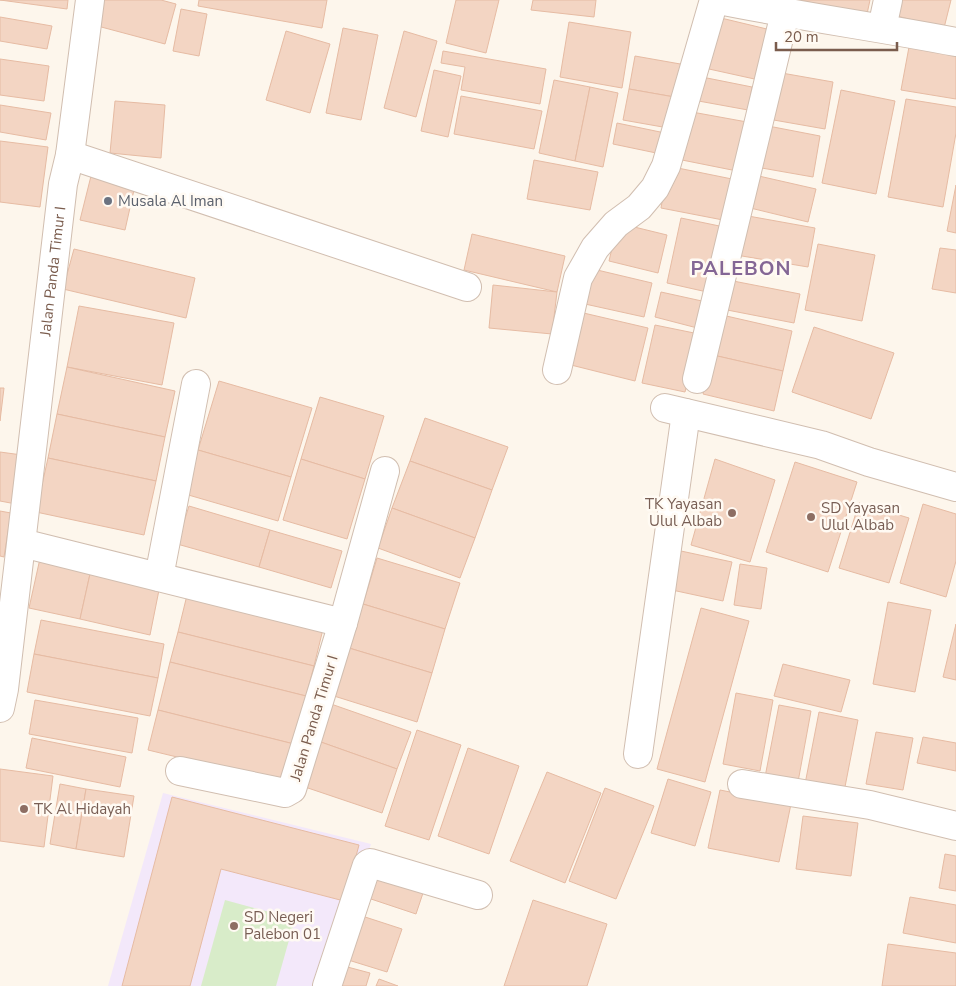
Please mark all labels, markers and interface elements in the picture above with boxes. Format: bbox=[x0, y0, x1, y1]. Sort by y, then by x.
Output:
scale bar bbox=[776, 20, 897, 52]
text: 20 m bbox=[784, 27, 819, 47]
place label: Musala Al Iman bbox=[118, 191, 223, 211]
marker: Musala Al Iman bbox=[102, 195, 114, 207]
street label: Jalan Panda Timur I bbox=[35, 205, 70, 338]
district label: PALEBON bbox=[690, 255, 792, 282]
place label: TK Yayasan Ulul Albab bbox=[645, 494, 722, 531]
place label: SD Yayasan Ulul Albab bbox=[821, 498, 900, 535]
marker: TK Yayasan Ulul Albab bbox=[726, 507, 738, 519]
marker: SD Yayasan Ulul Albab bbox=[805, 511, 817, 523]
street label: Jalan Panda Timur I bbox=[285, 653, 343, 784]
place label: TK Al Hidayah bbox=[34, 799, 131, 819]
marker: TK Al Hidayah bbox=[18, 803, 30, 815]
place label: SD Negeri Palebon 01 bbox=[244, 907, 321, 944]
marker: SD Negeri Palebon 01 bbox=[228, 920, 240, 932]

